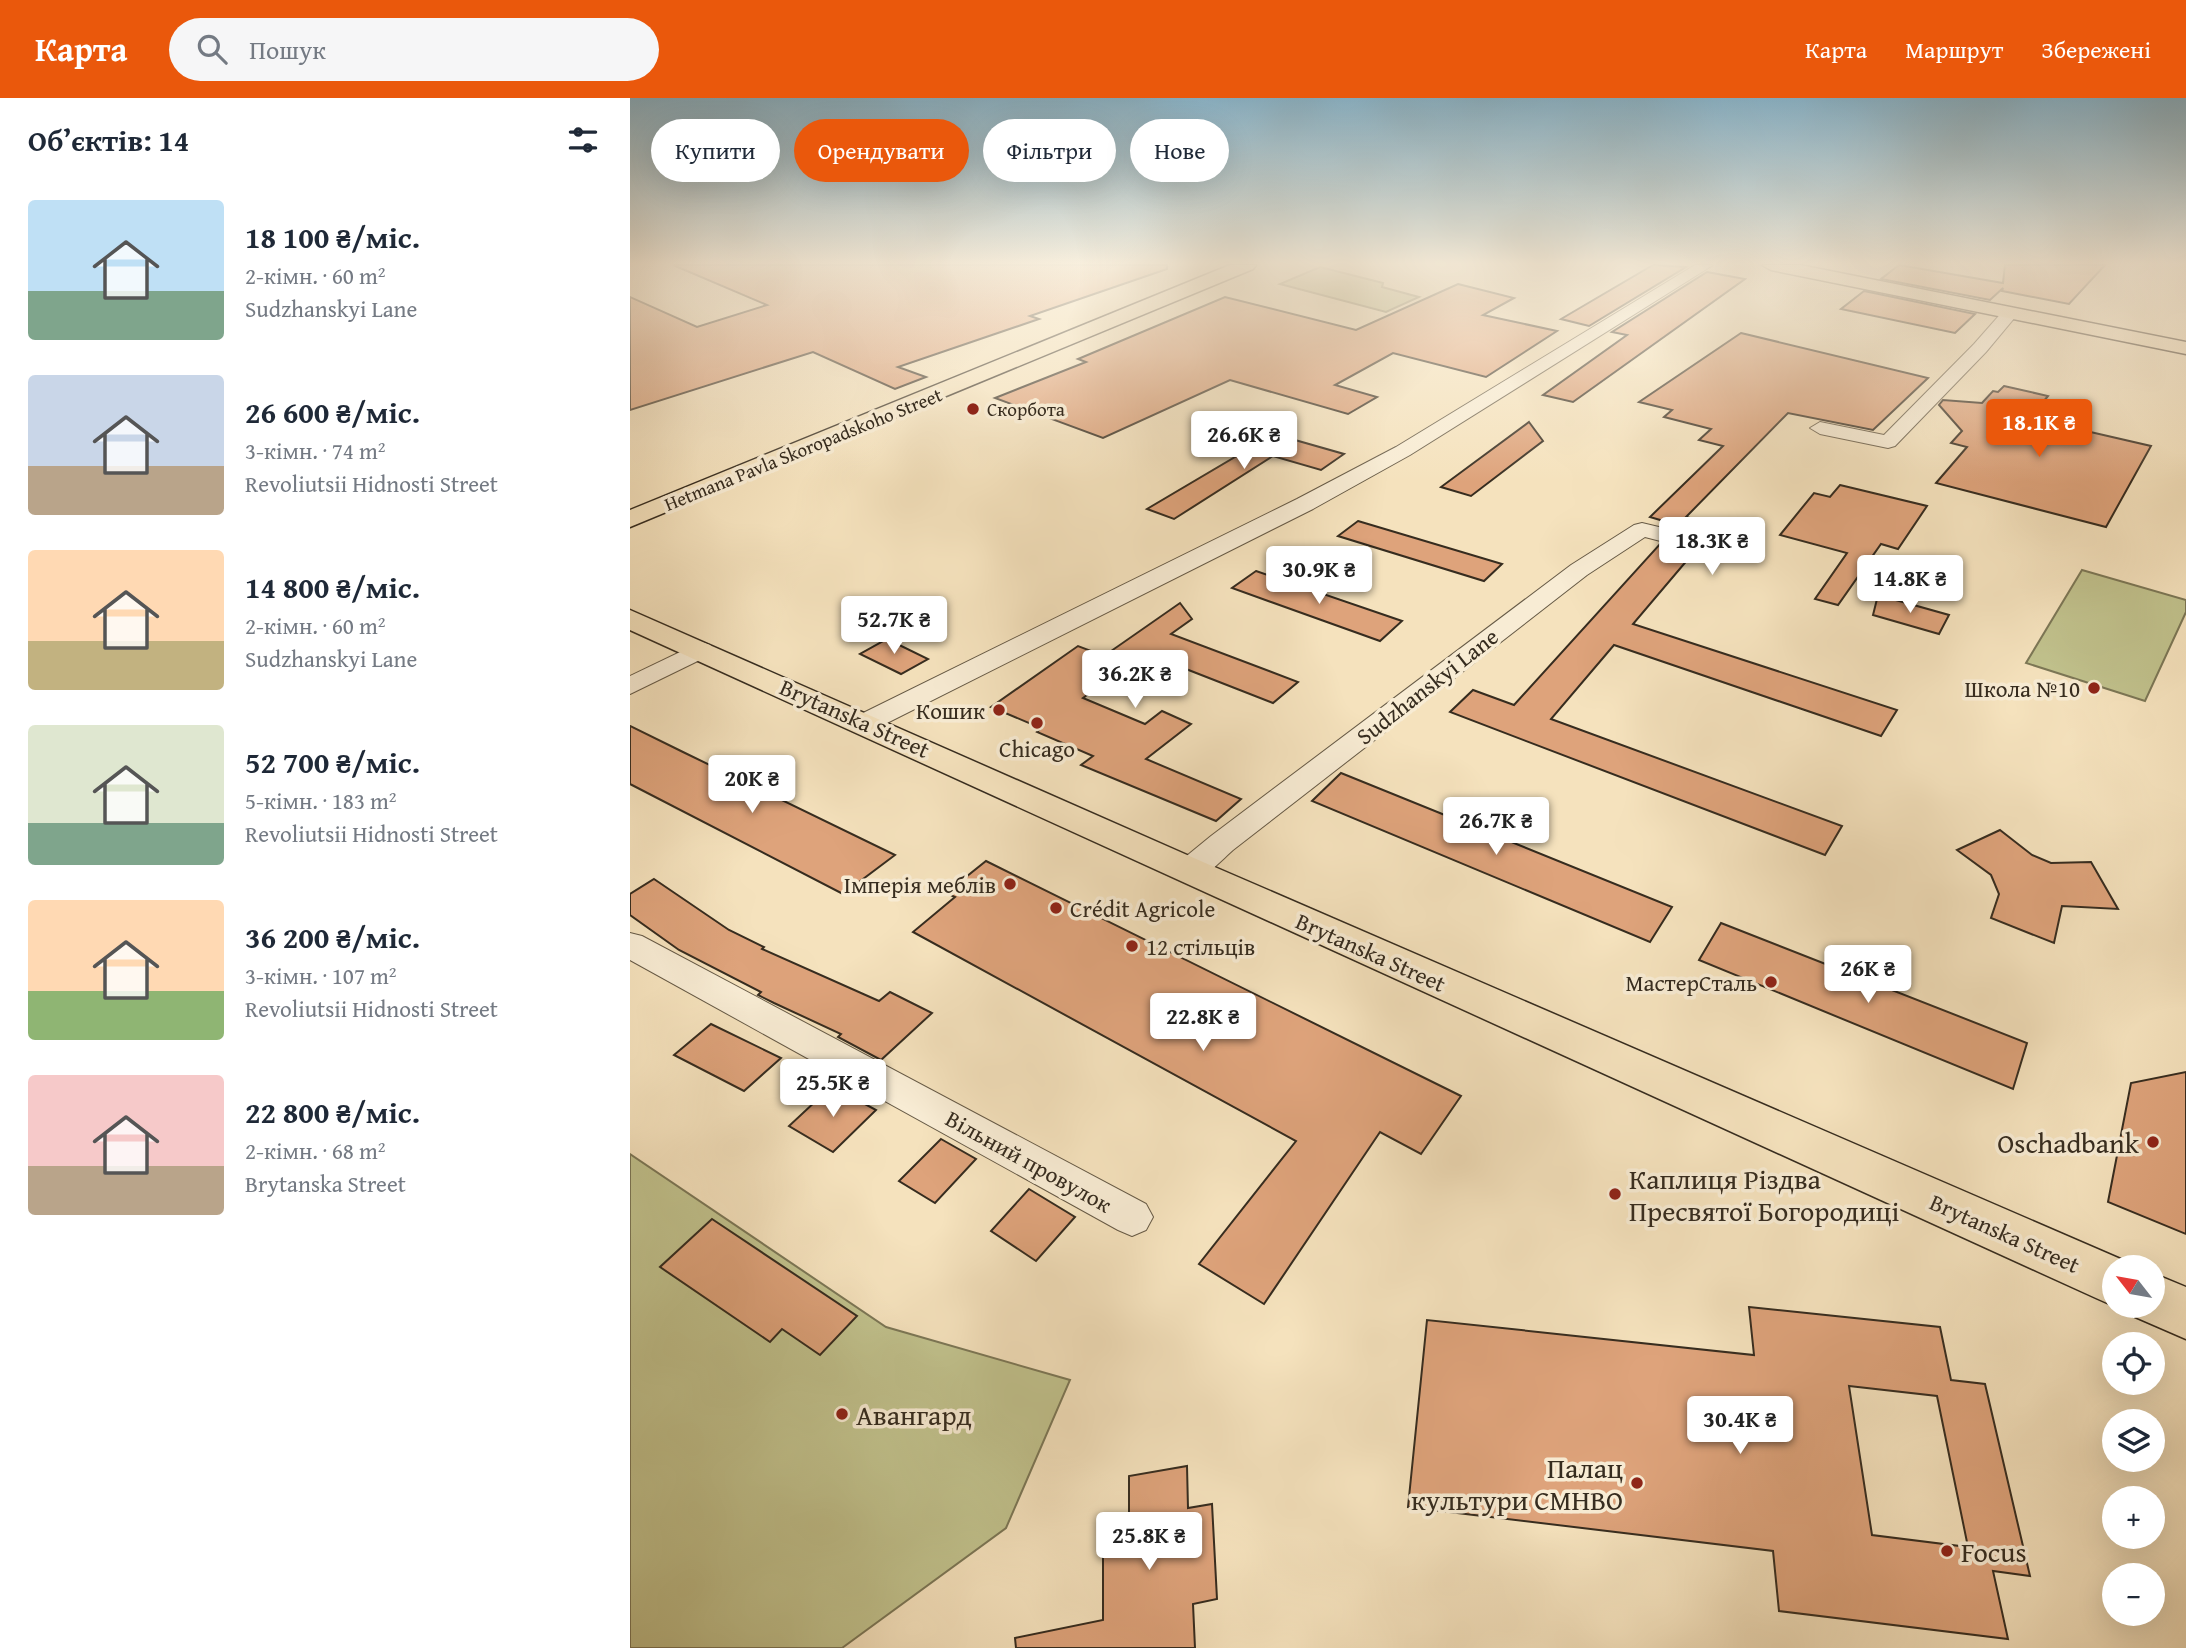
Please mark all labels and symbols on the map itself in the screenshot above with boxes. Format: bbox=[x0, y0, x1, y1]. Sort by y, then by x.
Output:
street label: Hetmana Pavla Skoropadskoho Street bbox=[660, 380, 946, 518]
place label: Скорбота bbox=[987, 395, 1065, 423]
pin: 18.1K ₴ bbox=[1974, 400, 2104, 459]
marker: Скорбота bbox=[965, 401, 981, 417]
pin: 26.6K ₴ bbox=[1179, 412, 1309, 471]
pin: 18.3K ₴ bbox=[1647, 518, 1777, 577]
pin: 30.9K ₴ bbox=[1254, 546, 1384, 606]
pin: 14.8K ₴ bbox=[1845, 556, 1975, 615]
pin: 52.7K ₴ bbox=[829, 596, 959, 656]
street label: Sudzhanskyi Lane bbox=[1349, 620, 1505, 752]
pin: 36.2K ₴ bbox=[1070, 650, 1200, 710]
street label: Brytanska Street bbox=[775, 670, 935, 766]
place label: Школа №10 bbox=[1964, 672, 2080, 705]
marker: Школа №10 bbox=[2086, 680, 2102, 696]
place label: Кошик bbox=[916, 694, 985, 727]
marker: Кошик bbox=[991, 702, 1007, 718]
marker: Chicago bbox=[1029, 715, 1045, 731]
place label: Chicago bbox=[999, 732, 1075, 765]
pin: 20K ₴ bbox=[703, 756, 801, 815]
pin: 26.7K ₴ bbox=[1431, 798, 1561, 857]
place label: Імперія меблів bbox=[844, 868, 996, 901]
marker: Імперія меблів bbox=[1002, 876, 1018, 892]
place label: Crédit Agricole bbox=[1070, 892, 1215, 925]
marker: Crédit Agricole bbox=[1048, 900, 1064, 916]
street label: Brytanska Street bbox=[1291, 904, 1451, 1000]
place label: 12 стільців bbox=[1146, 930, 1255, 963]
marker: 12 стільців bbox=[1124, 938, 1140, 954]
pin: 26K ₴ bbox=[1819, 946, 1917, 1005]
place label: МастерСталь bbox=[1625, 966, 1757, 999]
marker: МастерСталь bbox=[1763, 974, 1779, 990]
pin: 22.8K ₴ bbox=[1138, 993, 1268, 1053]
pin: 25.5K ₴ bbox=[768, 1060, 898, 1119]
street label: Вільний провулок bbox=[940, 1102, 1118, 1220]
place label: Oschadbank bbox=[1997, 1122, 2140, 1163]
marker: Oschadbank bbox=[2145, 1134, 2161, 1150]
place label: Каплиця Різдва Пресвятої Богородиці bbox=[1629, 1158, 1900, 1231]
street label: Brytanska Street bbox=[1925, 1185, 2085, 1281]
marker: Каплиця Різдва Пресвятої Богородиці bbox=[1607, 1186, 1623, 1202]
north arrow bbox=[2102, 1255, 2165, 1318]
place label: Авангард bbox=[856, 1394, 972, 1435]
pin: 30.4K ₴ bbox=[1675, 1396, 1805, 1456]
marker: Авангард bbox=[834, 1406, 850, 1422]
place label: Палац культури СМНВО bbox=[1411, 1447, 1623, 1520]
marker: Палац культури СМНВО bbox=[1629, 1475, 1645, 1491]
pin: 25.8K ₴ bbox=[1084, 1512, 1214, 1572]
place label: Focus bbox=[1961, 1531, 2027, 1572]
marker: Focus bbox=[1939, 1543, 1955, 1559]

